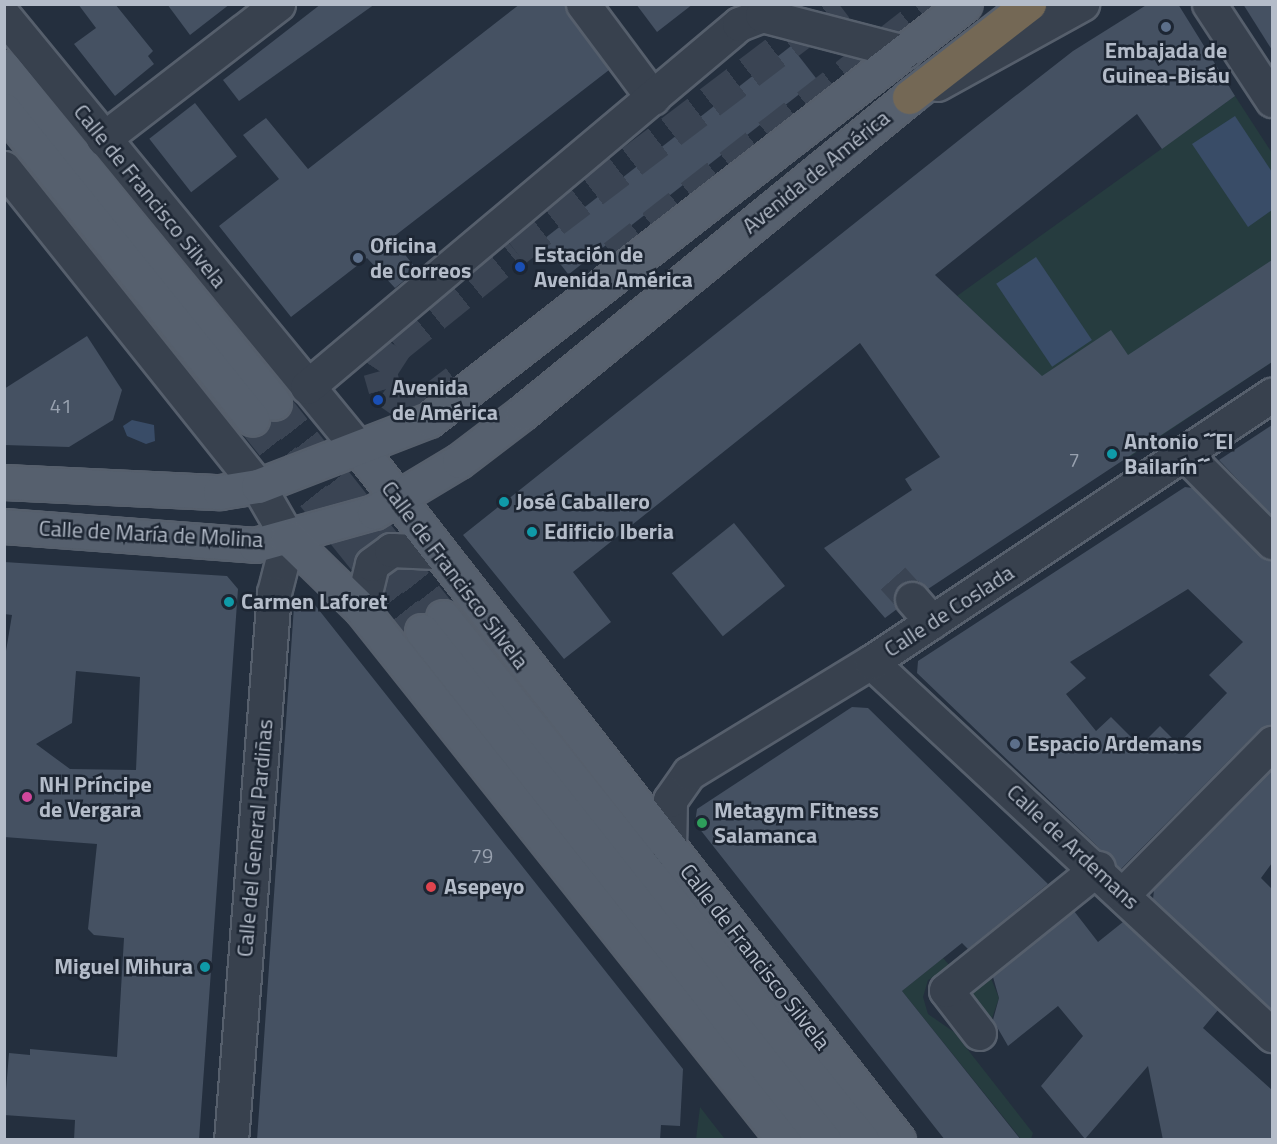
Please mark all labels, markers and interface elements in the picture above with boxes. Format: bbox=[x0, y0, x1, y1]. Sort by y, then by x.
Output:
marker: Embajada de Guinea-Bisáu bbox=[1159, 20, 1173, 34]
place label: Embajada de Guinea-Bisáu bbox=[1102, 37, 1230, 88]
street label: Calle de Francisco Silvela bbox=[68, 99, 232, 293]
street label: Avenida de América bbox=[737, 105, 895, 239]
place label: Oficina de Correos bbox=[370, 232, 471, 284]
place label: Estación de Avenida América bbox=[534, 241, 693, 292]
marker: Oficina de Correos bbox=[351, 251, 365, 265]
marker: Estación de Avenida América bbox=[511, 258, 529, 276]
place label: Avenida de América bbox=[392, 374, 498, 426]
marker: Avenida de América bbox=[369, 391, 387, 409]
house number: 41 bbox=[50, 393, 72, 417]
place label: Antonio ´´El Bailarín´´ bbox=[1124, 428, 1233, 480]
house number: 7 bbox=[1068, 447, 1080, 471]
marker: Antonio ´´El Bailarín´´ bbox=[1105, 447, 1119, 461]
street label: Calle de Francisco Silvela bbox=[376, 476, 534, 674]
place label: José Caballero bbox=[516, 489, 650, 515]
marker: José Caballero bbox=[497, 495, 511, 509]
street label: Calle de María de Molina bbox=[38, 515, 264, 553]
place label: Edificio Iberia bbox=[544, 519, 674, 545]
marker: Edificio Iberia bbox=[525, 525, 539, 539]
street label: Calle de Coslada bbox=[879, 559, 1019, 663]
place label: Carmen Laforet bbox=[241, 589, 388, 615]
marker: Carmen Laforet bbox=[222, 595, 236, 609]
street label: Calle del General Pardiñas bbox=[231, 718, 279, 958]
place label: Espacio Ardemans bbox=[1027, 731, 1202, 757]
marker: Espacio Ardemans bbox=[1008, 737, 1022, 751]
place label: NH Príncipe de Vergara bbox=[39, 771, 152, 822]
street label: Calle de Ardemans bbox=[1001, 779, 1145, 915]
marker: NH Príncipe de Vergara bbox=[20, 790, 34, 804]
place label: Metagym Fitness Salamanca bbox=[714, 797, 879, 848]
marker: Metagym Fitness Salamanca bbox=[695, 816, 709, 830]
house number: 79 bbox=[471, 843, 493, 867]
street label: Calle de Francisco Silvela bbox=[674, 859, 836, 1055]
place label: Asepeyo bbox=[444, 874, 524, 900]
marker: Asepeyo bbox=[422, 878, 440, 896]
place label: Miguel Mihura bbox=[54, 954, 193, 980]
marker: Miguel Mihura bbox=[198, 960, 212, 974]

